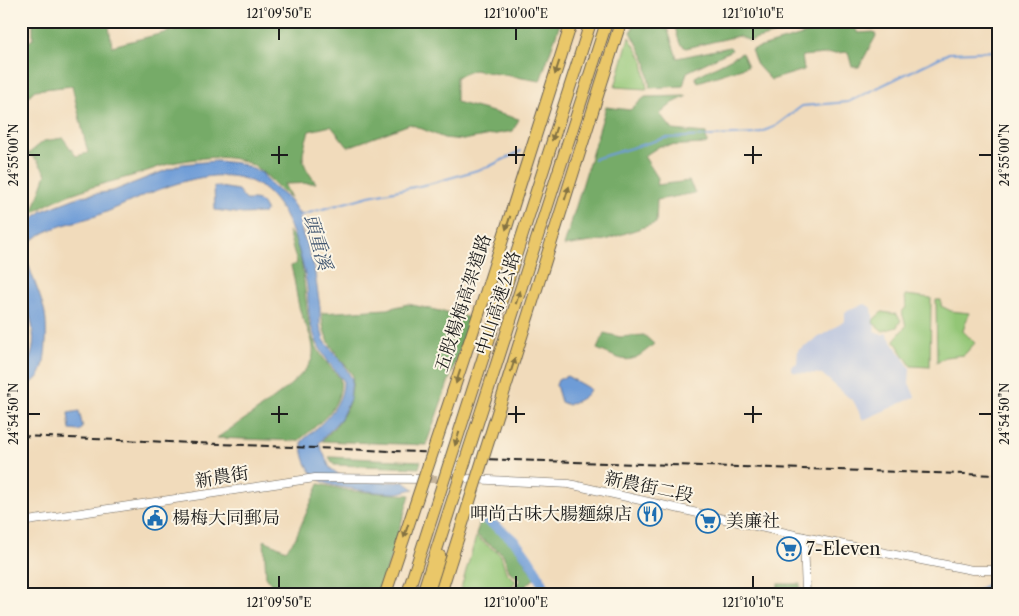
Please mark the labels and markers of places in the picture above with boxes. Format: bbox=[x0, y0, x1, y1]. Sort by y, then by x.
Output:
restaurant icon: 呷尚古味大腸麵線店 bbox=[637, 501, 663, 527]
place label: 呷尚古味大腸麵線店 bbox=[470, 503, 632, 525]
public building icon: 楊梅大同郵局 bbox=[142, 505, 168, 531]
place label: 楊梅大同郵局 bbox=[172, 507, 280, 529]
supermarket icon: 美廉社 bbox=[695, 508, 721, 534]
place label: 美廉社 bbox=[726, 510, 780, 532]
supermarket icon: 7-Eleven bbox=[776, 536, 802, 562]
place label: 7-Eleven bbox=[806, 538, 881, 560]

